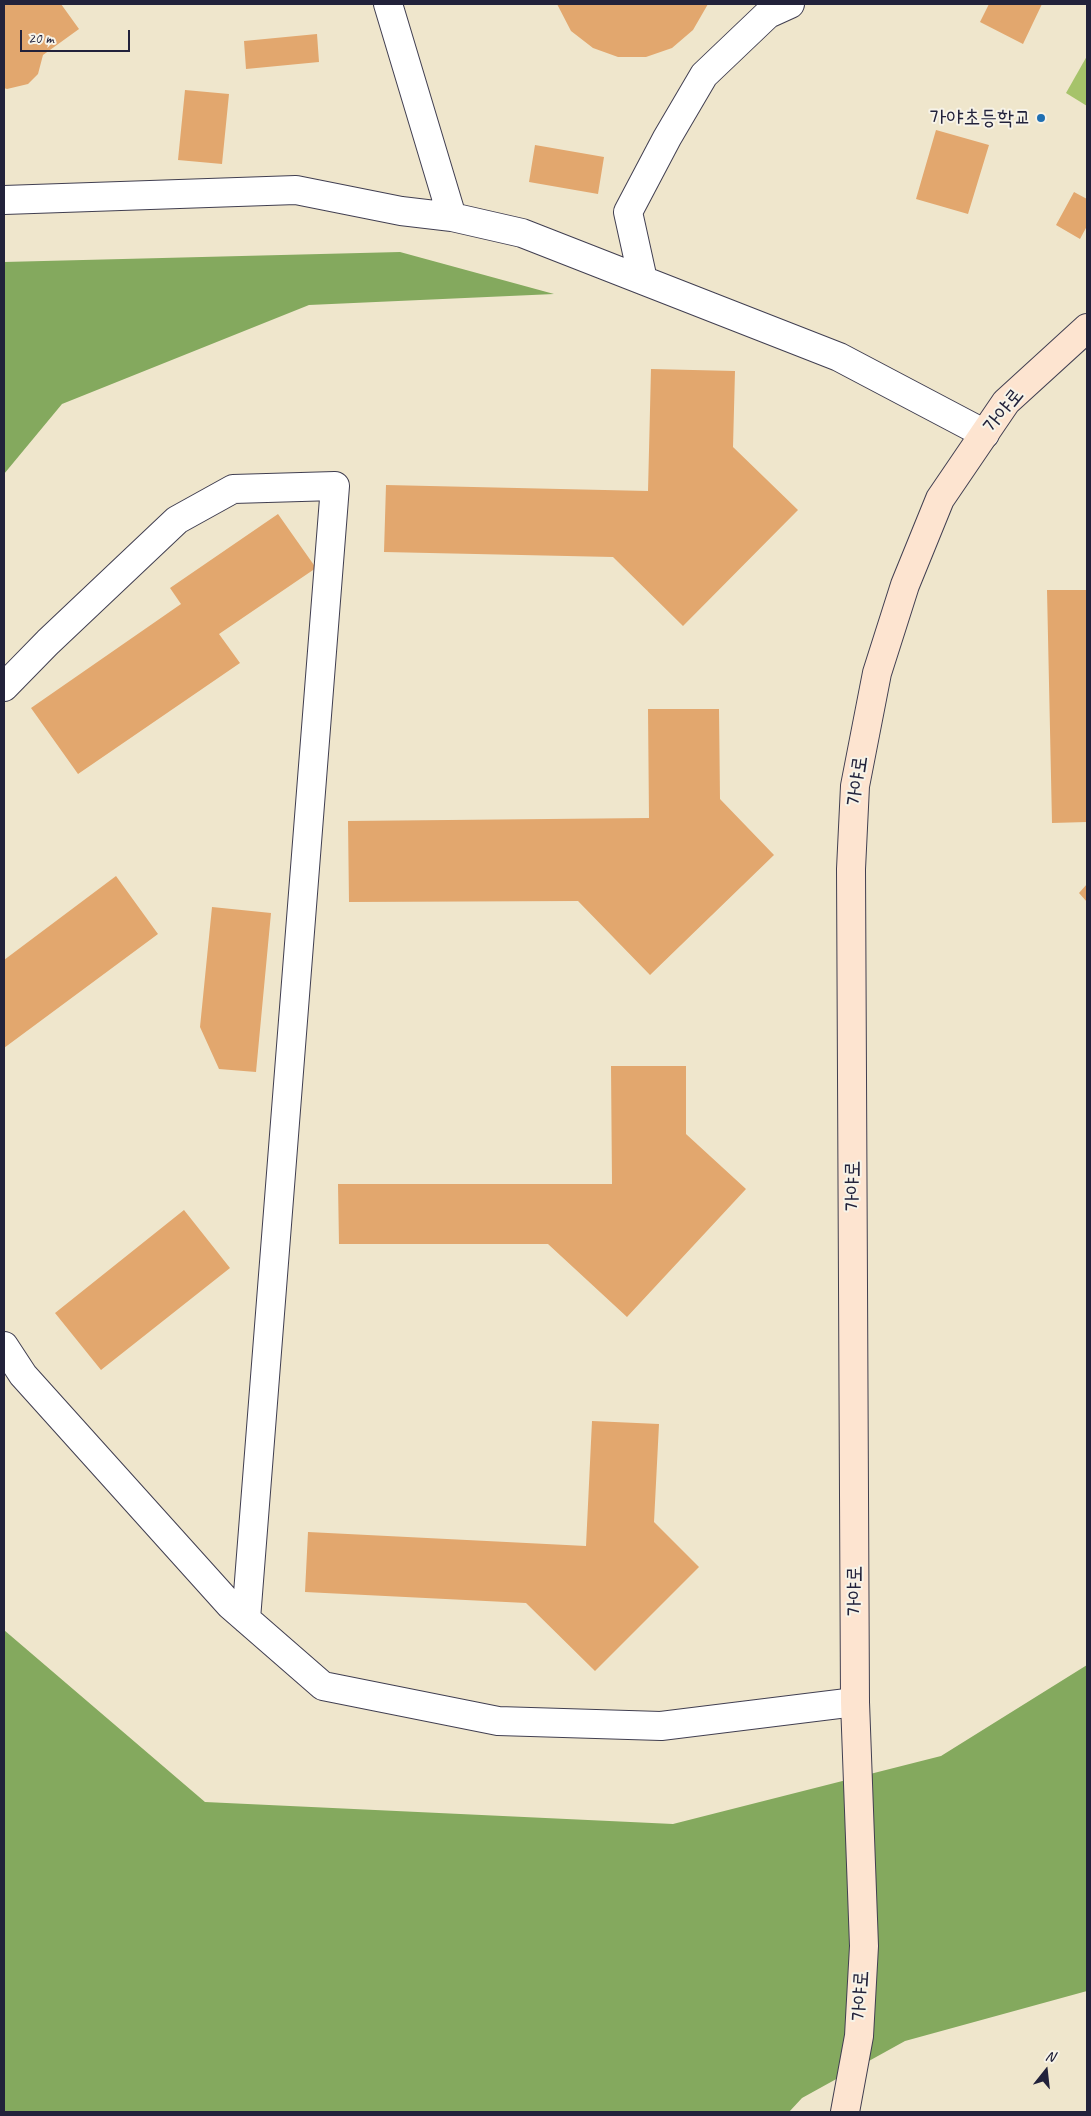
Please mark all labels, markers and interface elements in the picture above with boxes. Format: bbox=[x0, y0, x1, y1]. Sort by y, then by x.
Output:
scale bar bbox=[22, 20, 132, 52]
text: 20 m bbox=[28, 29, 54, 48]
place label: 가야초등학교 bbox=[930, 105, 1031, 131]
marker: 가야초등학교 bbox=[1035, 112, 1047, 124]
street label: 가야로 bbox=[978, 383, 1030, 439]
street label: 가야로 bbox=[842, 754, 874, 808]
street label: 가야로 bbox=[840, 1161, 866, 1211]
street label: 가야로 bbox=[842, 1566, 868, 1616]
street label: 가야로 bbox=[847, 1970, 875, 2022]
north arrow bbox=[1021, 2046, 1071, 2096]
text: N bbox=[1044, 2047, 1057, 2065]

